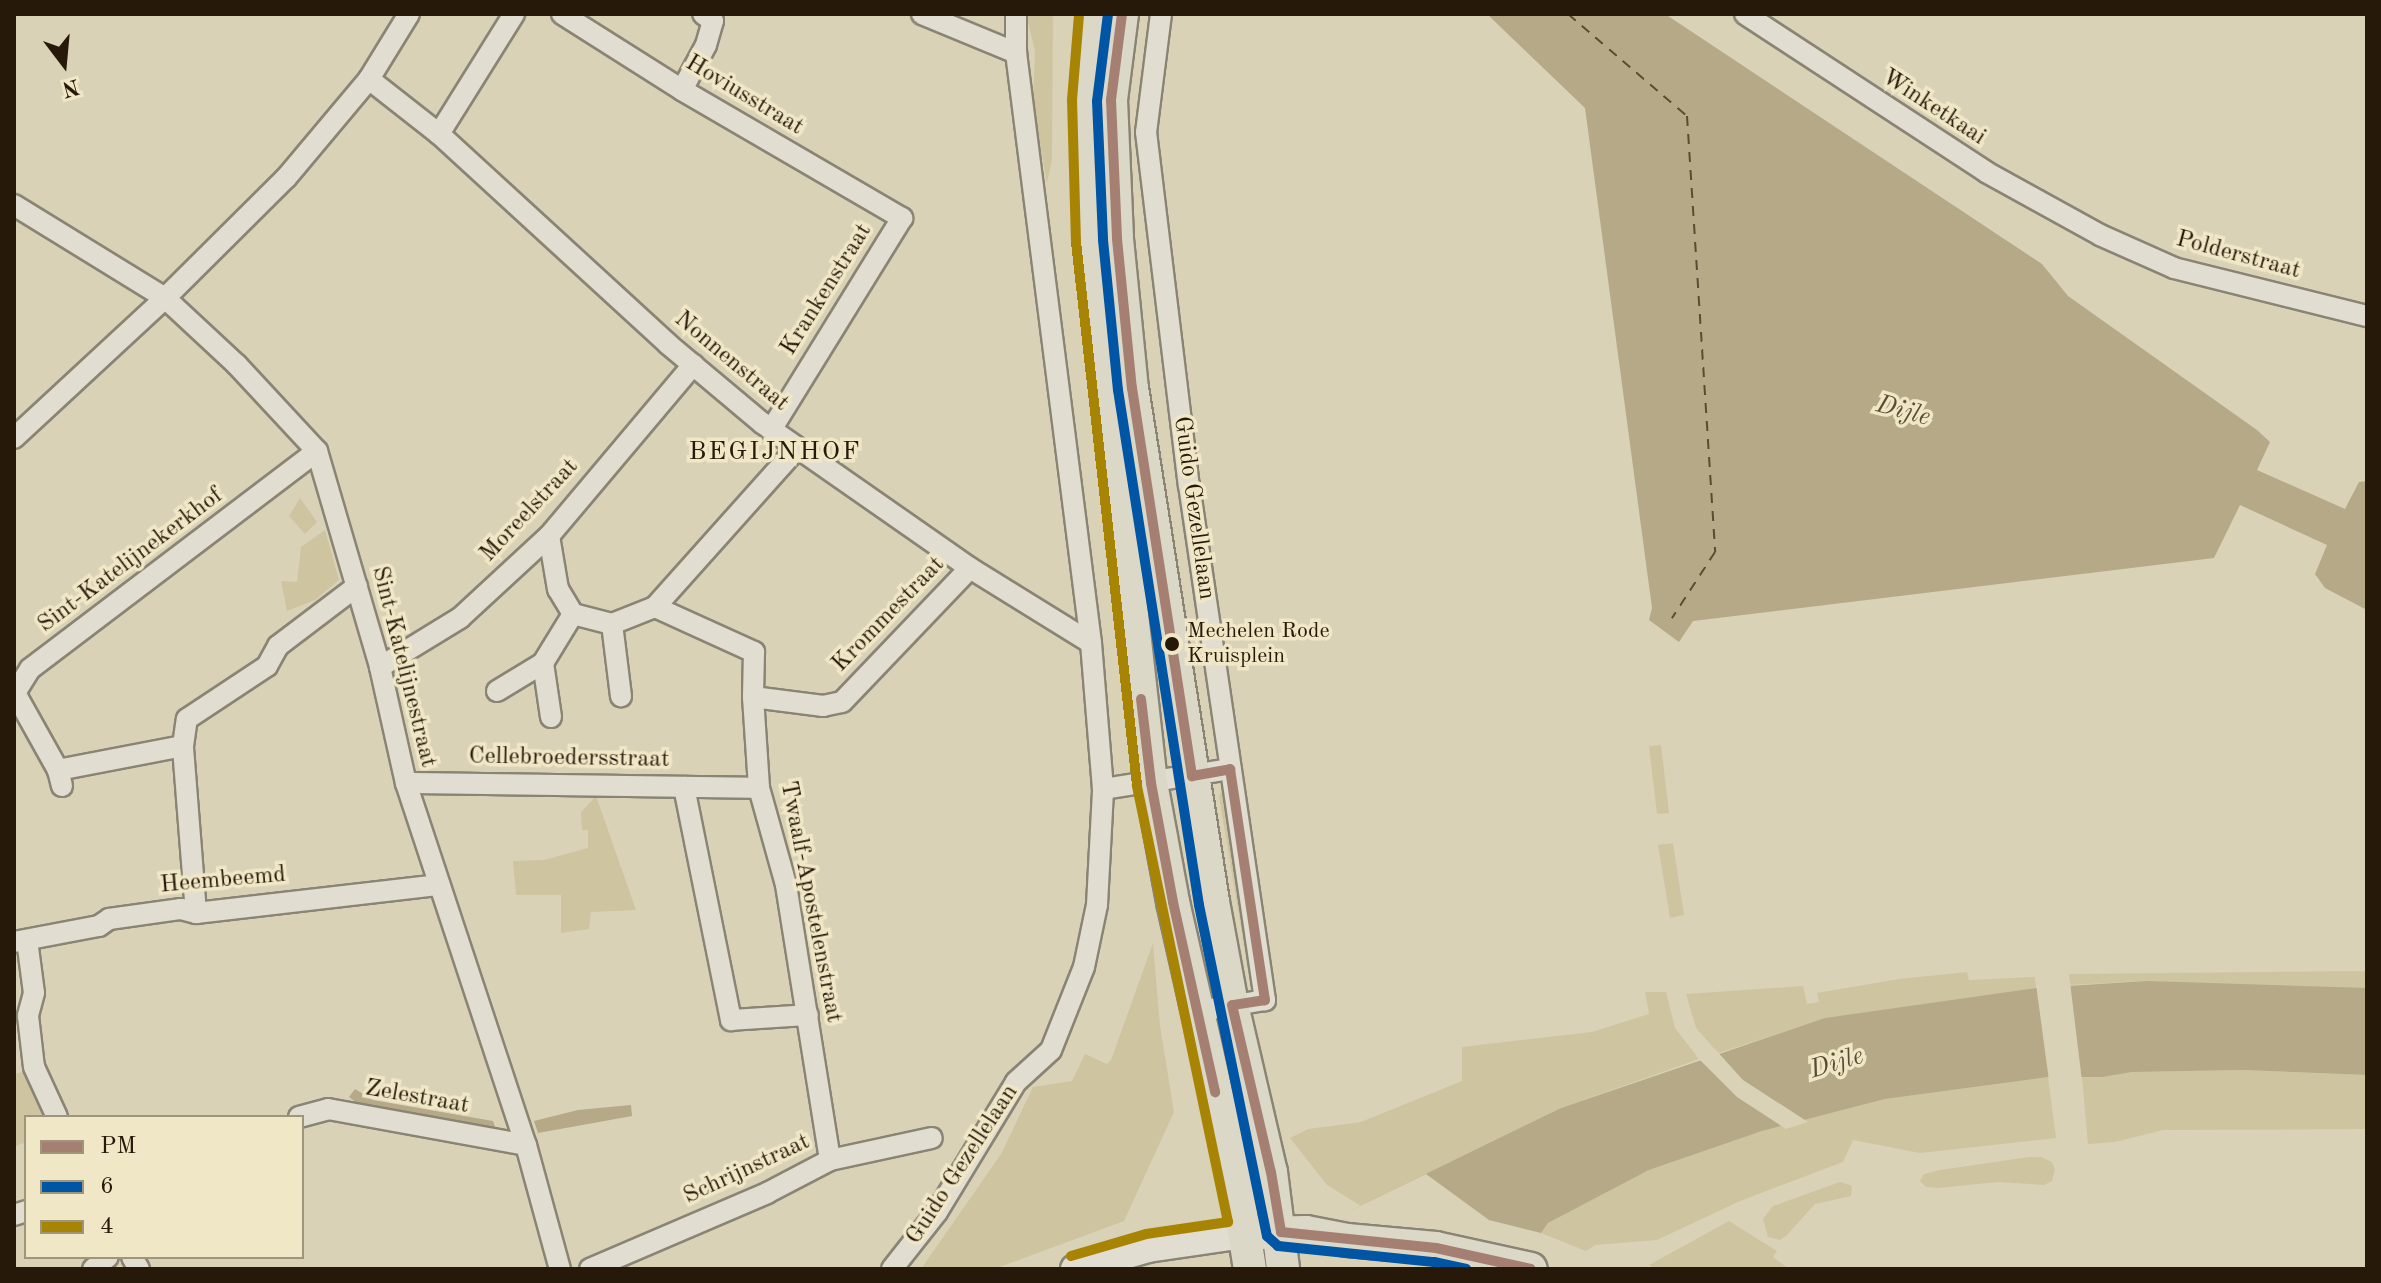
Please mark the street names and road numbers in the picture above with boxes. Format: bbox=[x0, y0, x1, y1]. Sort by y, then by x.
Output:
street label: Hoviusstraat bbox=[680, 49, 808, 143]
street label: Winketkaai bbox=[1875, 64, 1991, 152]
street label: Krankenstraat bbox=[775, 219, 879, 361]
street label: Polderstraat bbox=[2173, 226, 2303, 286]
street label: Nonnenstraat bbox=[668, 306, 794, 418]
street label: Guido Gezellelaan bbox=[1166, 414, 1220, 602]
street label: Moreelstraat bbox=[475, 453, 585, 569]
street label: Sint-Katelijnekerkhof bbox=[33, 482, 229, 640]
street label: Krommestraat bbox=[827, 551, 951, 679]
street label: Sint-Katelijnestraat bbox=[364, 563, 442, 771]
street label: Cellebroedersstraat bbox=[468, 743, 670, 775]
street label: Twaalf-Apostelenstraat bbox=[772, 779, 848, 1025]
street label: Heembeemd bbox=[159, 861, 287, 901]
street label: Zelestraat bbox=[363, 1075, 471, 1121]
street label: Guido Gezellelaan bbox=[901, 1080, 1025, 1250]
street label: Schrijnstraat bbox=[679, 1128, 815, 1212]

